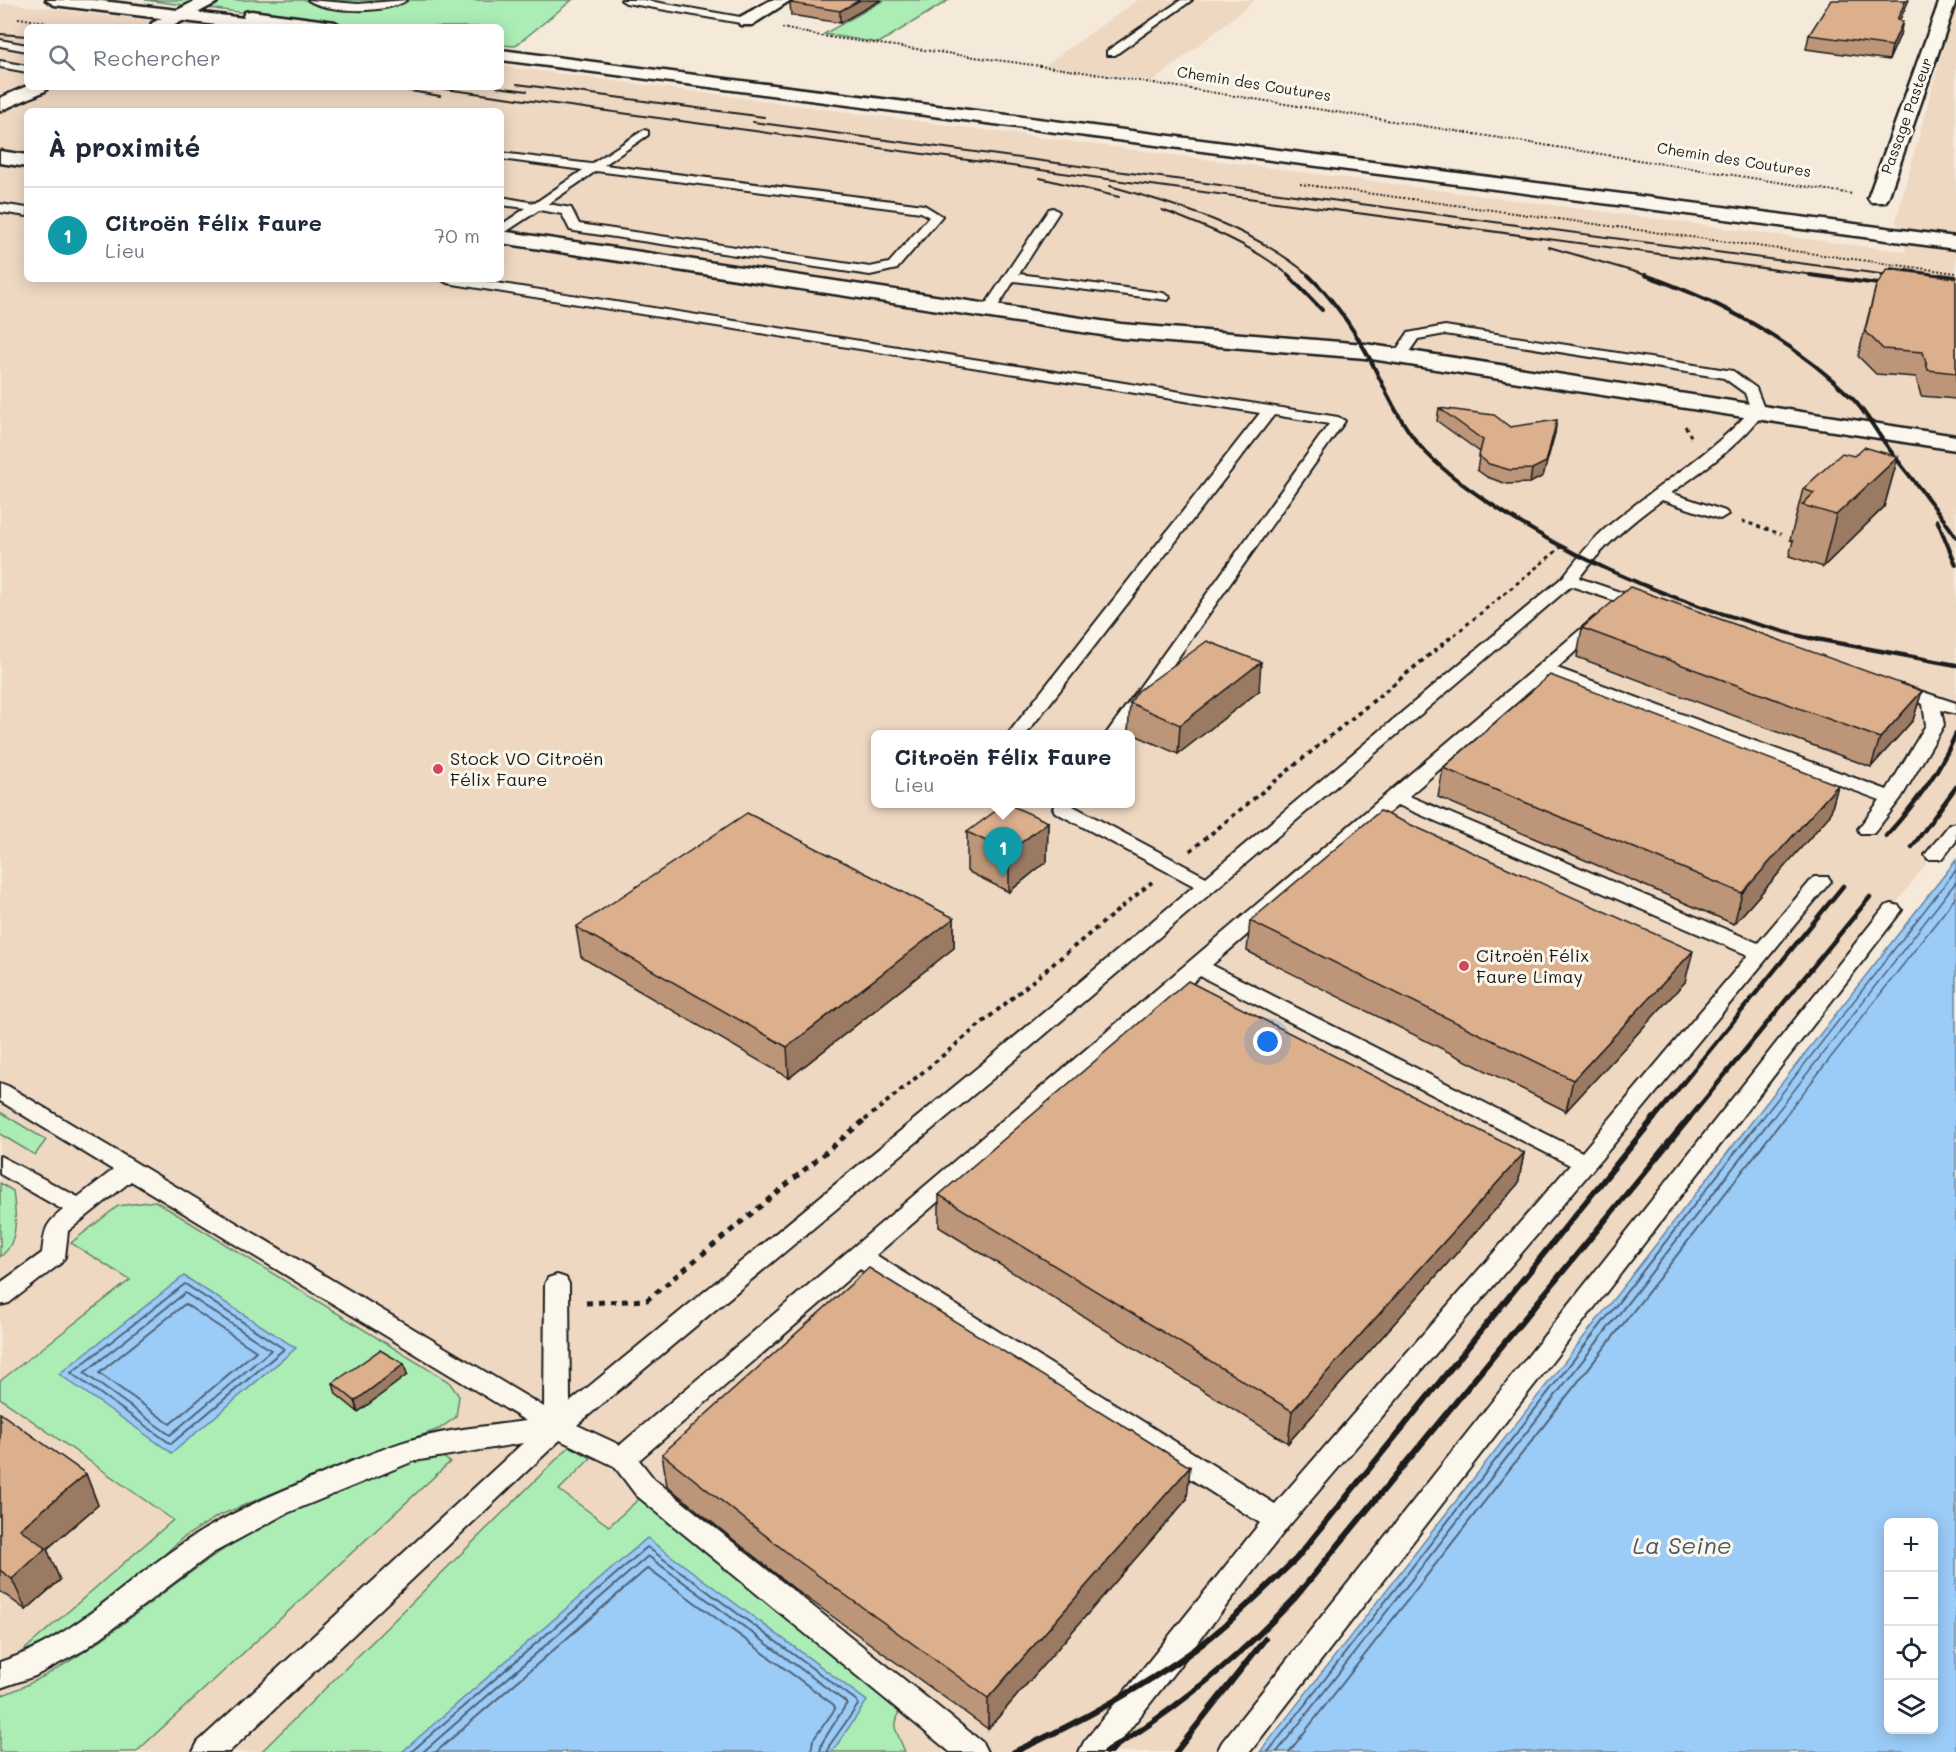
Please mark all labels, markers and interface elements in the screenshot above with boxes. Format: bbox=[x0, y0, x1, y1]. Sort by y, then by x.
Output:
search box bbox=[24, 24, 504, 90]
icon: search bbox=[45, 41, 78, 74]
text: Rechercher bbox=[93, 43, 221, 72]
street label: Passage Pasteur bbox=[1876, 55, 1936, 177]
street label: Chemin des Coutures bbox=[1176, 61, 1333, 105]
text: À proximité bbox=[48, 130, 200, 164]
street label: Chemin des Coutures bbox=[1656, 137, 1813, 181]
text: Citroën Félix Faure bbox=[105, 208, 322, 237]
text: 1 bbox=[63, 222, 72, 248]
text: 70 m bbox=[434, 222, 480, 248]
text: Lieu bbox=[105, 237, 145, 263]
popup bbox=[871, 730, 1135, 808]
text: Citroën Félix Faure bbox=[895, 742, 1111, 771]
place label: Stock VO Citroën Félix Faure bbox=[450, 746, 603, 791]
marker: Stock VO Citroën Félix Faure bbox=[431, 762, 445, 776]
text: Lieu bbox=[895, 771, 935, 797]
pin: 1 bbox=[984, 828, 1022, 877]
place label: Citroën Félix Faure Limay bbox=[1476, 943, 1589, 988]
marker: Citroën Félix Faure Limay bbox=[1457, 959, 1471, 973]
your location bbox=[1253, 1027, 1282, 1056]
map controls bbox=[1884, 1518, 1938, 1734]
button: + bbox=[1884, 1518, 1938, 1572]
water label: La Seine bbox=[1632, 1529, 1732, 1560]
button: − bbox=[1884, 1572, 1938, 1626]
button: locate bbox=[1884, 1626, 1938, 1680]
button: layers bbox=[1884, 1680, 1938, 1734]

